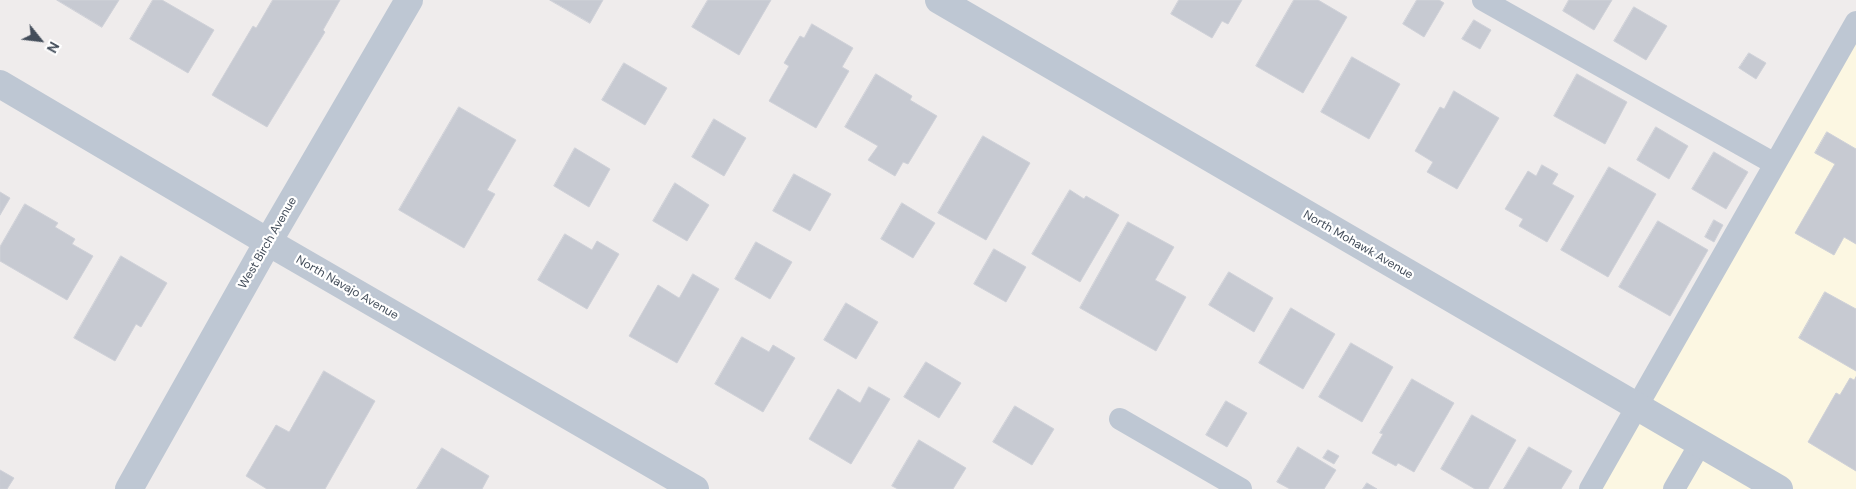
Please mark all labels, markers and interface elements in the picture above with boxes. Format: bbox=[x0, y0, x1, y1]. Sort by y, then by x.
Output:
north arrow bbox=[15, 15, 65, 65]
text: N bbox=[43, 38, 63, 56]
street label: West Birch Avenue bbox=[236, 195, 300, 291]
street label: North Mohawk Avenue bbox=[1301, 208, 1415, 282]
street label: North Navajo Avenue bbox=[293, 253, 401, 323]

